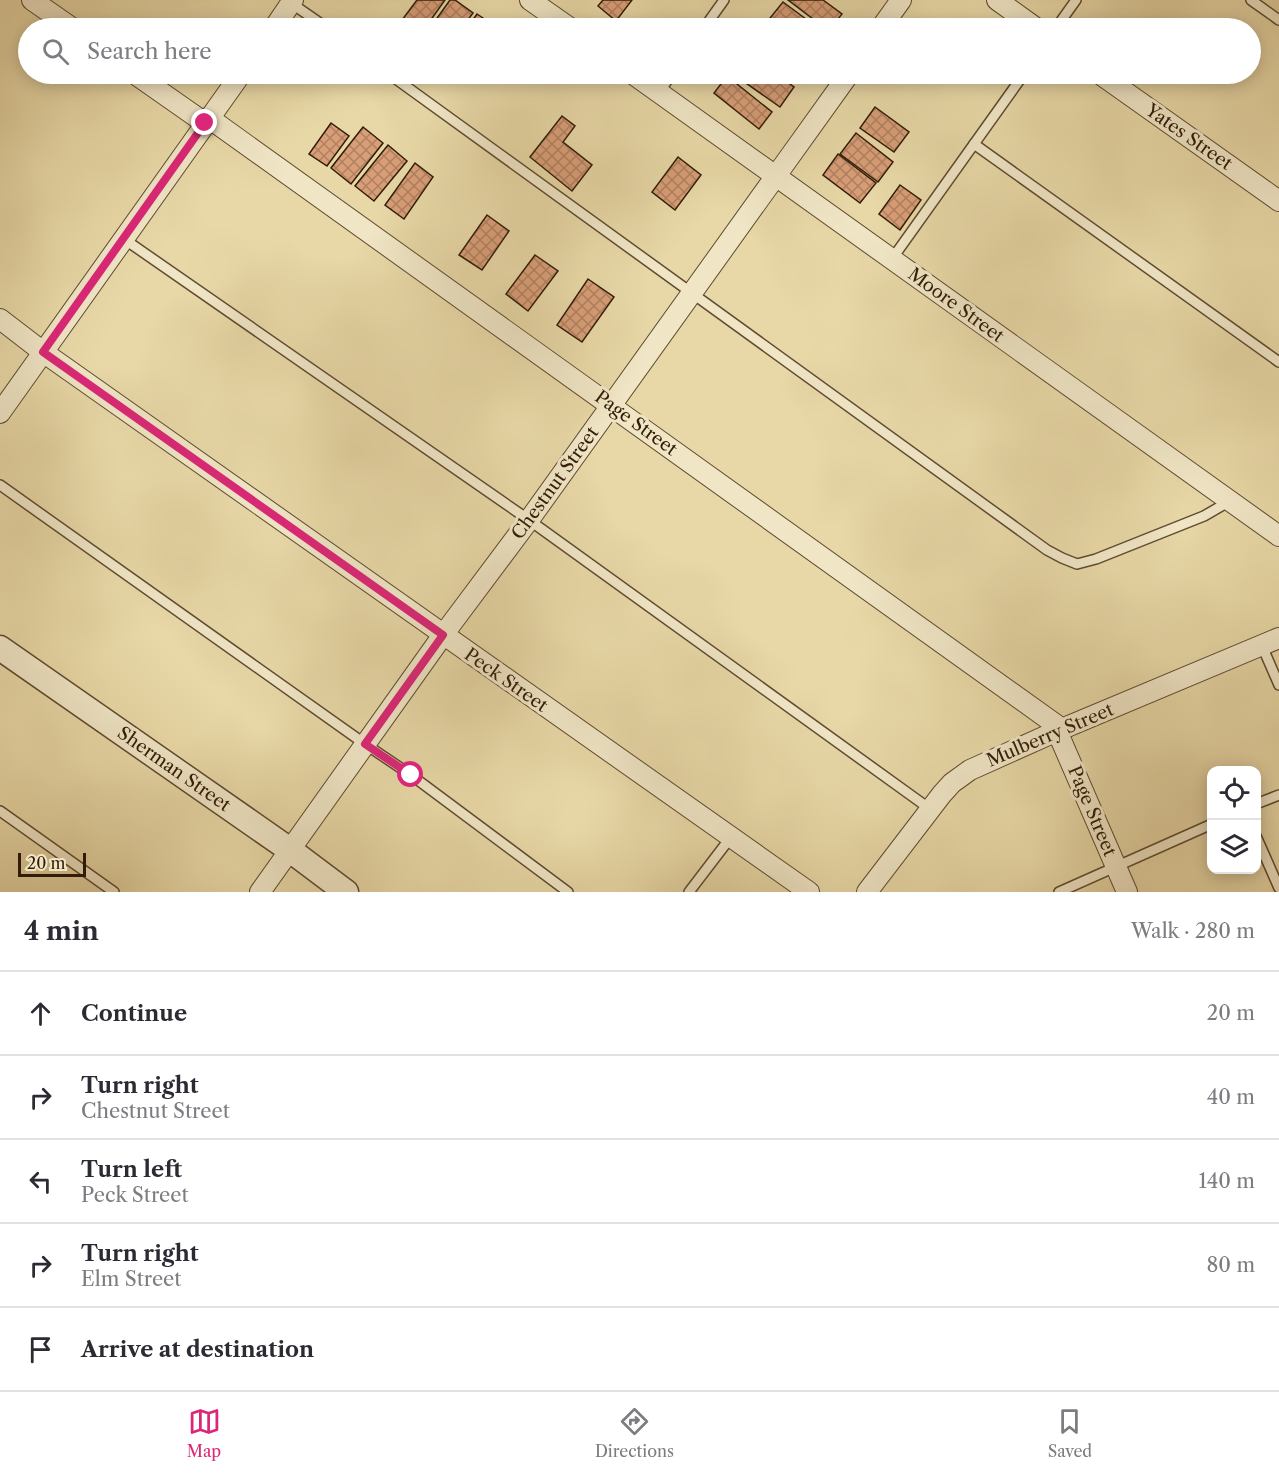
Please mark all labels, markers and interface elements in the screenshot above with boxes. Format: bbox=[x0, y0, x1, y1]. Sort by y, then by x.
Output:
search box bbox=[18, 18, 1261, 84]
icon: search bbox=[39, 35, 72, 68]
text: Search here bbox=[87, 38, 212, 65]
street label: Yates Street bbox=[1141, 99, 1237, 175]
route end bbox=[191, 109, 217, 135]
street label: Moore Street bbox=[904, 263, 1009, 347]
street label: Page Street bbox=[591, 386, 682, 461]
street label: Chestnut Street bbox=[507, 422, 604, 544]
street label: Peck Street bbox=[460, 643, 552, 717]
street label: Mulberry Street bbox=[983, 698, 1117, 772]
street label: Sherman Street bbox=[113, 722, 235, 817]
route start bbox=[397, 761, 423, 787]
street label: Page Street bbox=[1063, 762, 1121, 860]
map controls bbox=[1207, 766, 1261, 874]
button: locate bbox=[1207, 766, 1261, 820]
button: layers bbox=[1207, 820, 1261, 874]
scale bar bbox=[18, 850, 86, 878]
text: 20 m bbox=[27, 853, 66, 873]
text: 4 min bbox=[24, 915, 99, 947]
text: Walk · 280 m bbox=[1131, 919, 1255, 943]
icon: ahead bbox=[24, 997, 57, 1030]
text: Continue bbox=[81, 1000, 187, 1027]
text: 20 m bbox=[1207, 1001, 1255, 1025]
text: Turn right bbox=[81, 1072, 199, 1099]
icon: right bbox=[24, 1081, 57, 1114]
text: 40 m bbox=[1207, 1085, 1255, 1109]
text: Chestnut Street bbox=[81, 1099, 230, 1123]
text: Turn left bbox=[81, 1156, 182, 1183]
icon: left bbox=[24, 1165, 57, 1198]
text: 140 m bbox=[1198, 1169, 1255, 1193]
text: Peck Street bbox=[81, 1183, 189, 1207]
text: Turn right bbox=[81, 1240, 199, 1267]
icon: right bbox=[24, 1249, 57, 1282]
text: 80 m bbox=[1207, 1253, 1255, 1277]
text: Elm Street bbox=[81, 1267, 181, 1291]
icon: arrive bbox=[24, 1333, 57, 1366]
text: Arrive at destination bbox=[81, 1336, 314, 1363]
tab: Map bbox=[187, 1405, 221, 1461]
tab: Directions bbox=[595, 1405, 674, 1461]
tab: Saved bbox=[1048, 1405, 1092, 1461]

